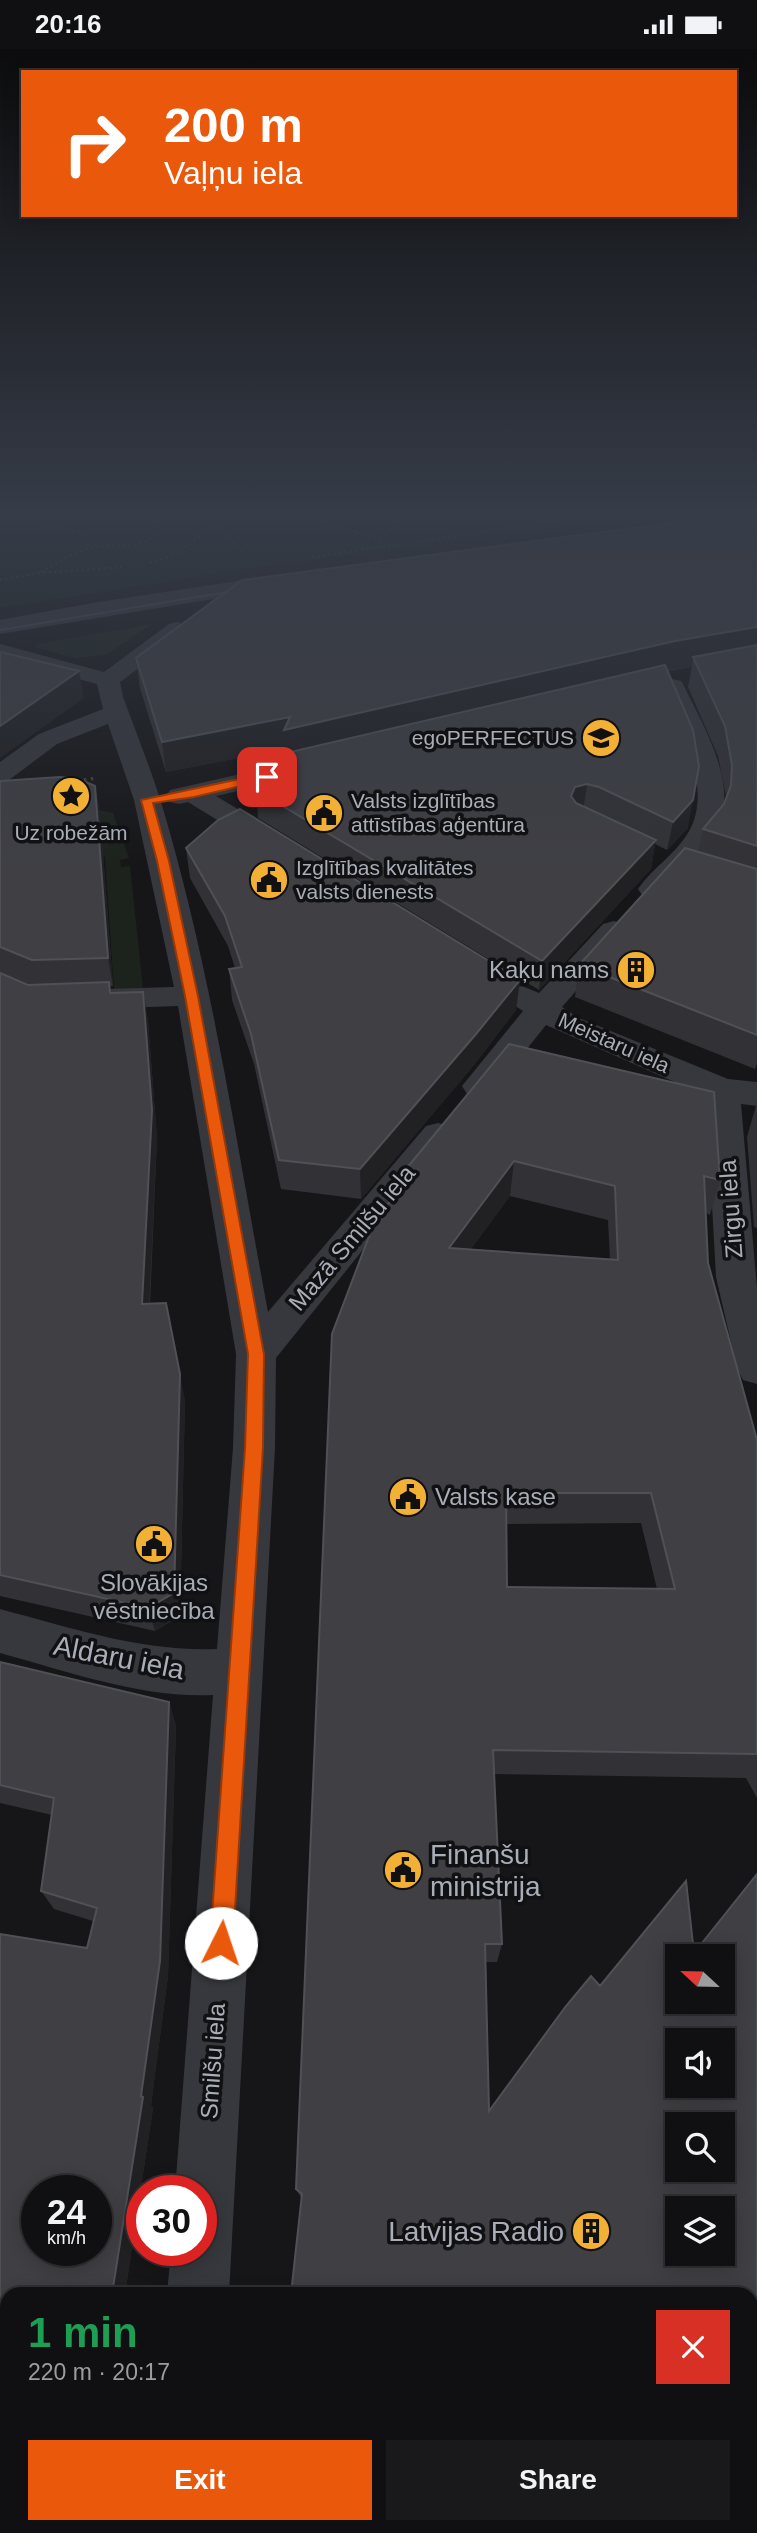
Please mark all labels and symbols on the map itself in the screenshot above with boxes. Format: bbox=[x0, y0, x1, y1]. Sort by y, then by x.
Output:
school or university icon: egoPERFECTUS bbox=[580, 717, 622, 759]
place label: egoPERFECTUS bbox=[412, 726, 574, 749]
pin bbox=[237, 747, 297, 807]
place icon: Uz robežām bbox=[50, 775, 92, 817]
place label: Valsts izglītības attīstības aģentūra bbox=[351, 789, 525, 836]
public building icon: Valsts izglītības attīstības aģentūra bbox=[303, 792, 345, 834]
place label: Uz robežām bbox=[14, 821, 128, 844]
place label: Izglītības kvalitātes valsts dienests bbox=[296, 856, 473, 903]
public building icon: Izglītības kvalitātes valsts dienests bbox=[248, 859, 290, 901]
building icon: Kaķu nams bbox=[615, 949, 657, 991]
place label: Kaķu nams bbox=[489, 956, 609, 983]
street label: Meistaru iela bbox=[555, 1008, 674, 1077]
street label: Zirgu iela bbox=[714, 1158, 747, 1259]
street label: Mazā Smilšu iela bbox=[283, 1159, 421, 1316]
public building icon: Valsts kase bbox=[387, 1476, 429, 1518]
place label: Valsts kase bbox=[435, 1483, 556, 1510]
public building icon: Slovākijas vēstniecība bbox=[133, 1523, 175, 1565]
place label: Slovākijas vēstniecība bbox=[93, 1569, 215, 1624]
street label: Aldaru iela bbox=[51, 1630, 187, 1685]
place label: Finanšu ministrija bbox=[430, 1839, 541, 1902]
public building icon: Finanšu ministrija bbox=[382, 1849, 424, 1891]
position arrow bbox=[184, 1906, 258, 1980]
north arrow bbox=[665, 1944, 735, 2014]
street label: Smilšu iela bbox=[195, 2001, 230, 2120]
speed limit sign: 30 bbox=[126, 2175, 217, 2266]
building icon: Latvijas Radio bbox=[570, 2210, 612, 2252]
place label: Latvijas Radio bbox=[388, 2216, 564, 2247]

